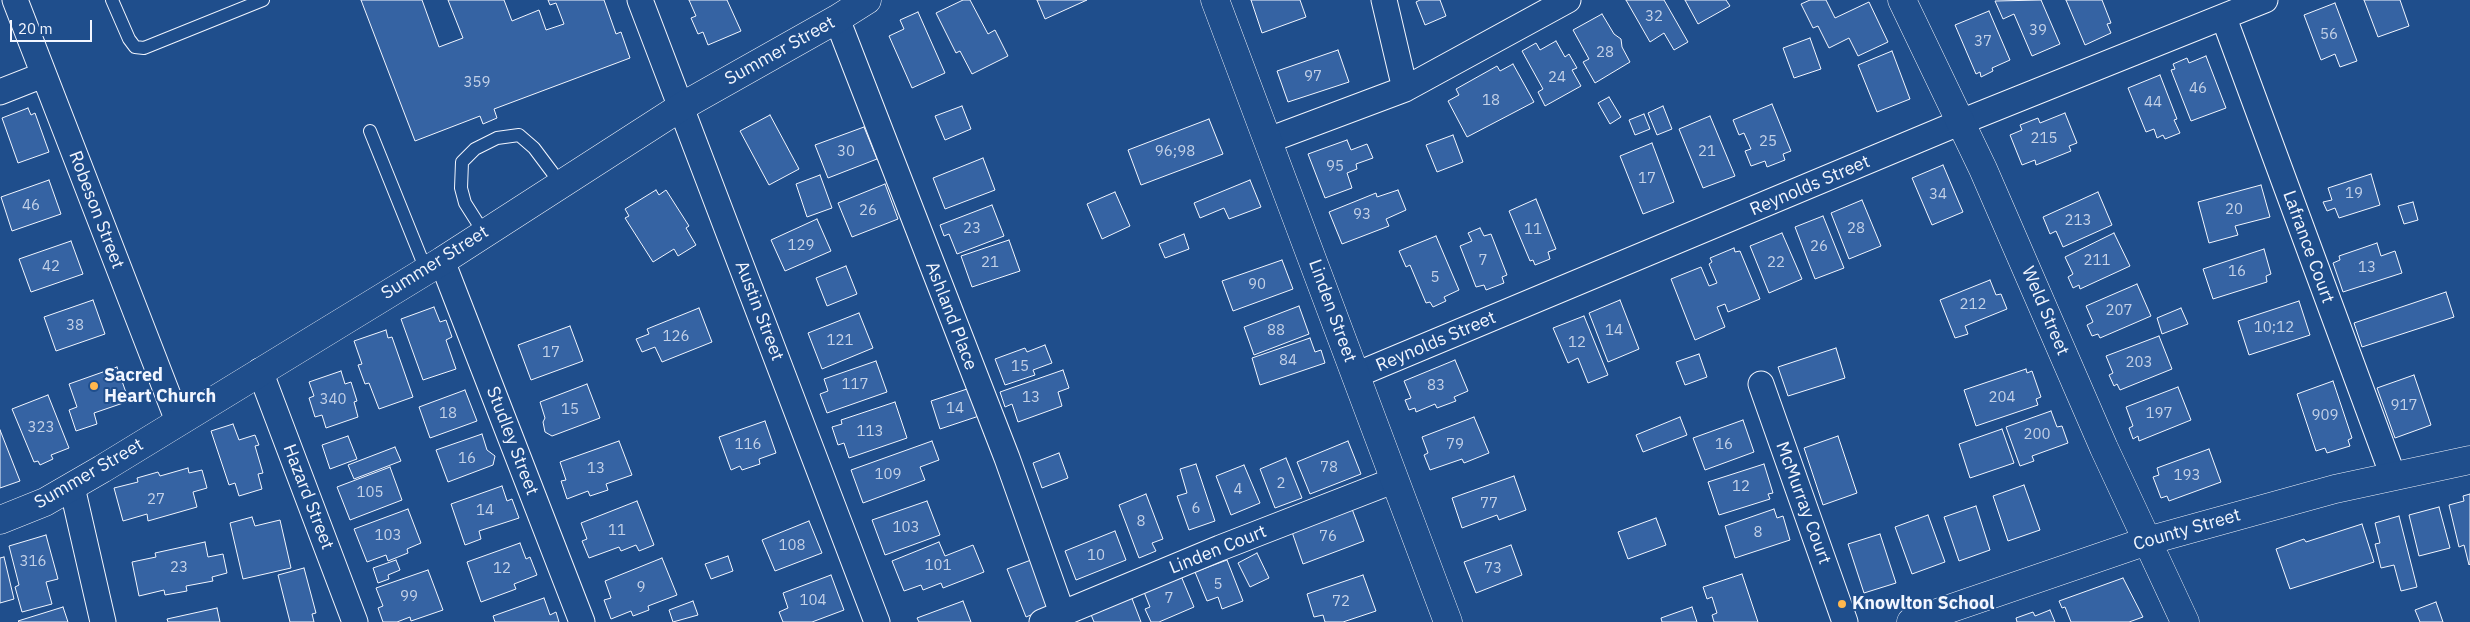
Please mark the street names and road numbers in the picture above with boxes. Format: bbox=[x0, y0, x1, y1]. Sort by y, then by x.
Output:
street label: Summer Street bbox=[721, 12, 839, 90]
street label: Robeson Street bbox=[64, 148, 128, 272]
street label: Reynolds Street bbox=[1747, 151, 1873, 221]
street label: Lafrance Court bbox=[2278, 188, 2338, 306]
street label: Summer Street bbox=[377, 221, 493, 305]
street label: Linden Street bbox=[1303, 257, 1361, 365]
street label: Austin Street bbox=[730, 258, 788, 364]
street label: Ashland Place bbox=[920, 259, 982, 373]
street label: Weld Street bbox=[2017, 263, 2073, 359]
street label: Reynolds Street bbox=[1373, 307, 1499, 377]
street label: Studley Street bbox=[481, 384, 543, 498]
street label: Summer Street bbox=[31, 434, 147, 514]
street label: McMurray Court bbox=[1771, 439, 1835, 567]
street label: Hazard Street bbox=[278, 441, 338, 553]
street label: County Street bbox=[2131, 504, 2243, 556]
street label: Linden Court bbox=[1166, 521, 1270, 579]

